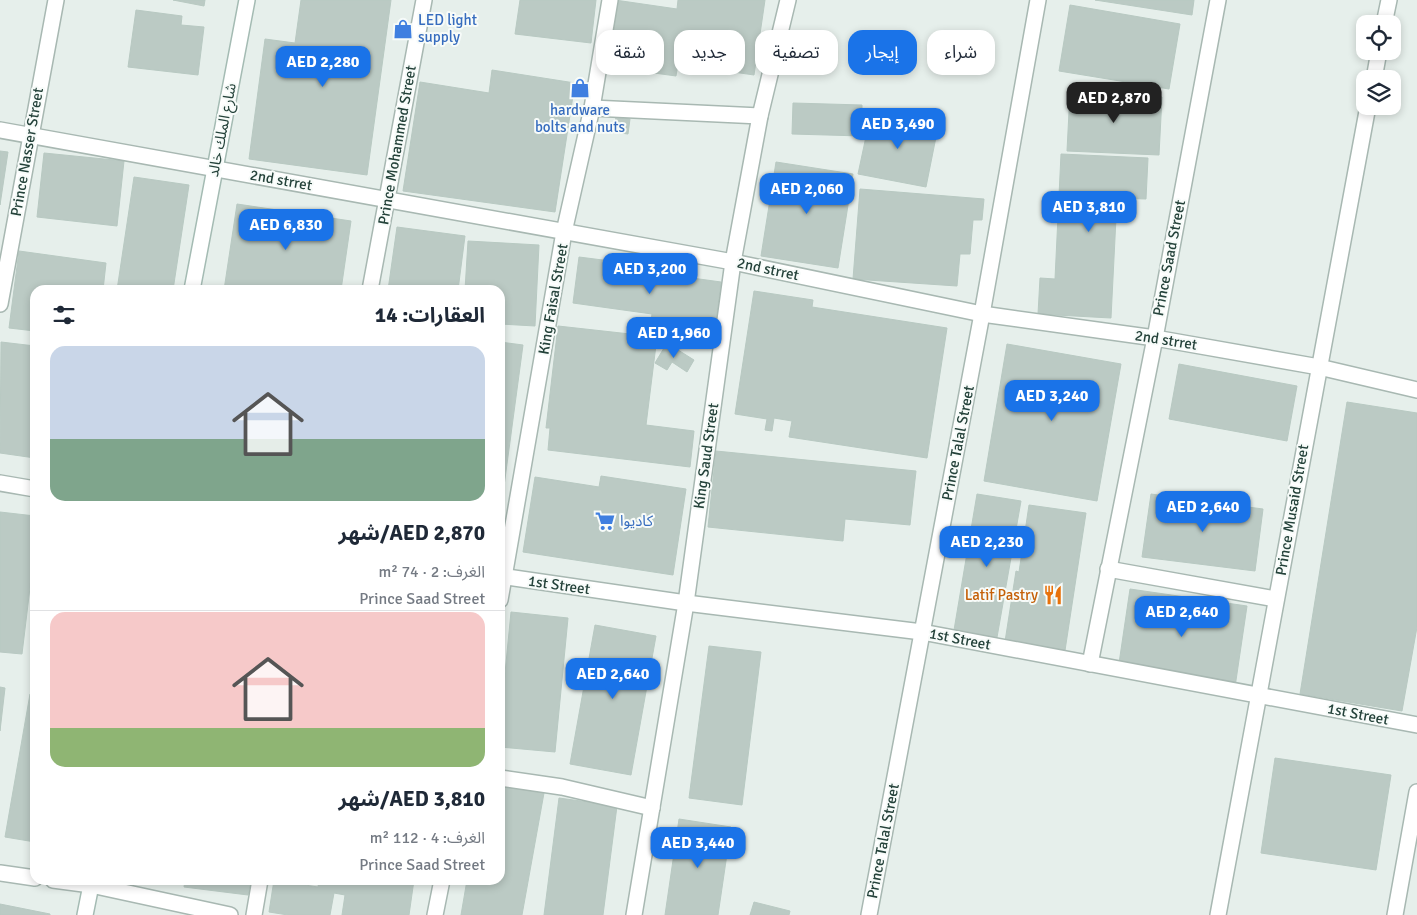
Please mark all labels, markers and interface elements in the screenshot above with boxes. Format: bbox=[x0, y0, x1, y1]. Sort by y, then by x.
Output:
place label: LED light supply bbox=[418, 11, 477, 46]
map controls bbox=[1356, 15, 1401, 115]
button: locate bbox=[1356, 15, 1401, 60]
shop icon: LED light supply bbox=[392, 18, 414, 40]
chip: شقة bbox=[596, 30, 664, 75]
chip: جديد bbox=[674, 30, 745, 75]
chip: تصفية bbox=[755, 30, 838, 75]
chip: إيجار bbox=[848, 30, 917, 75]
chip: شراء bbox=[927, 30, 995, 75]
pin: AED 2,280 bbox=[266, 46, 380, 88]
text: AED 2,280 bbox=[287, 52, 359, 72]
street label: Prince Mohammed Street bbox=[374, 64, 420, 226]
button: layers bbox=[1356, 70, 1401, 115]
shop icon: hardware bolts and nuts bbox=[569, 77, 591, 99]
street label: شارع الملك خالد bbox=[204, 81, 243, 179]
pin: AED 2,870 bbox=[1057, 82, 1171, 124]
street label: Prince Nasser Street bbox=[7, 86, 47, 218]
text: AED 2,870 bbox=[1078, 88, 1150, 108]
place label: hardware bolts and nuts bbox=[535, 101, 626, 136]
pin: AED 3,490 bbox=[841, 108, 955, 150]
text: AED 3,490 bbox=[862, 114, 934, 134]
street label: 2nd strret bbox=[248, 166, 314, 194]
pin: AED 2,060 bbox=[750, 172, 864, 215]
text: AED 2,060 bbox=[771, 179, 843, 199]
pin: AED 3,810 bbox=[1032, 190, 1146, 233]
text: AED 3,810 bbox=[1053, 197, 1125, 217]
street label: Prince Saad Street bbox=[1149, 198, 1189, 318]
pin: AED 6,830 bbox=[229, 208, 343, 251]
text: AED 6,830 bbox=[250, 215, 322, 235]
street label: King Faisal Street bbox=[534, 242, 572, 356]
pin: AED 3,200 bbox=[593, 252, 707, 295]
street label: 2nd strret bbox=[735, 254, 801, 284]
text: AED 3,200 bbox=[614, 259, 686, 279]
icon: filters bbox=[50, 301, 78, 329]
text: العقارات: 14 bbox=[375, 302, 485, 328]
pin: AED 1,960 bbox=[617, 316, 731, 359]
text: AED 1,960 bbox=[638, 323, 710, 343]
street label: 2nd strret bbox=[1134, 326, 1198, 354]
icon: home bbox=[223, 379, 313, 469]
pin: AED 3,240 bbox=[995, 380, 1109, 422]
street label: Prince Talal Street bbox=[938, 384, 978, 502]
text: AED 3,240 bbox=[1016, 386, 1088, 406]
street label: King Saud Street bbox=[690, 402, 722, 510]
street label: Prince Musaid Street bbox=[1272, 443, 1312, 577]
pin: AED 2,640 bbox=[1146, 490, 1260, 533]
text: AED 2,640 bbox=[1167, 497, 1239, 517]
supermarket icon: كاديوا bbox=[594, 510, 616, 532]
place label: كاديوا bbox=[620, 512, 654, 530]
text: AED 2,870/شهر bbox=[339, 520, 485, 546]
pin: AED 2,230 bbox=[930, 526, 1044, 568]
text: AED 2,230 bbox=[951, 532, 1023, 552]
text: الغرف: 2 · 74 m² bbox=[378, 562, 485, 582]
street label: 1st Street bbox=[527, 572, 591, 598]
restaurant icon: Latif Pastry bbox=[1042, 584, 1064, 606]
place label: Latif Pastry bbox=[965, 586, 1038, 604]
text: Prince Saad Street bbox=[359, 589, 485, 609]
pin: AED 2,640 bbox=[1125, 596, 1239, 638]
text: AED 2,640 bbox=[1146, 602, 1218, 622]
street label: 1st Street bbox=[928, 624, 992, 654]
icon: home bbox=[223, 644, 313, 734]
pin: AED 2,640 bbox=[556, 658, 670, 700]
text: AED 2,640 bbox=[577, 664, 649, 684]
street label: 1st Street bbox=[1326, 699, 1390, 729]
street label: Prince Talal Street bbox=[863, 782, 903, 900]
text: AED 3,810/شهر bbox=[339, 786, 485, 812]
pin: AED 3,440 bbox=[641, 826, 755, 869]
text: الغرف: 4 · 112 m² bbox=[370, 828, 485, 848]
text: AED 3,440 bbox=[662, 833, 734, 853]
text: Prince Saad Street bbox=[359, 855, 485, 875]

